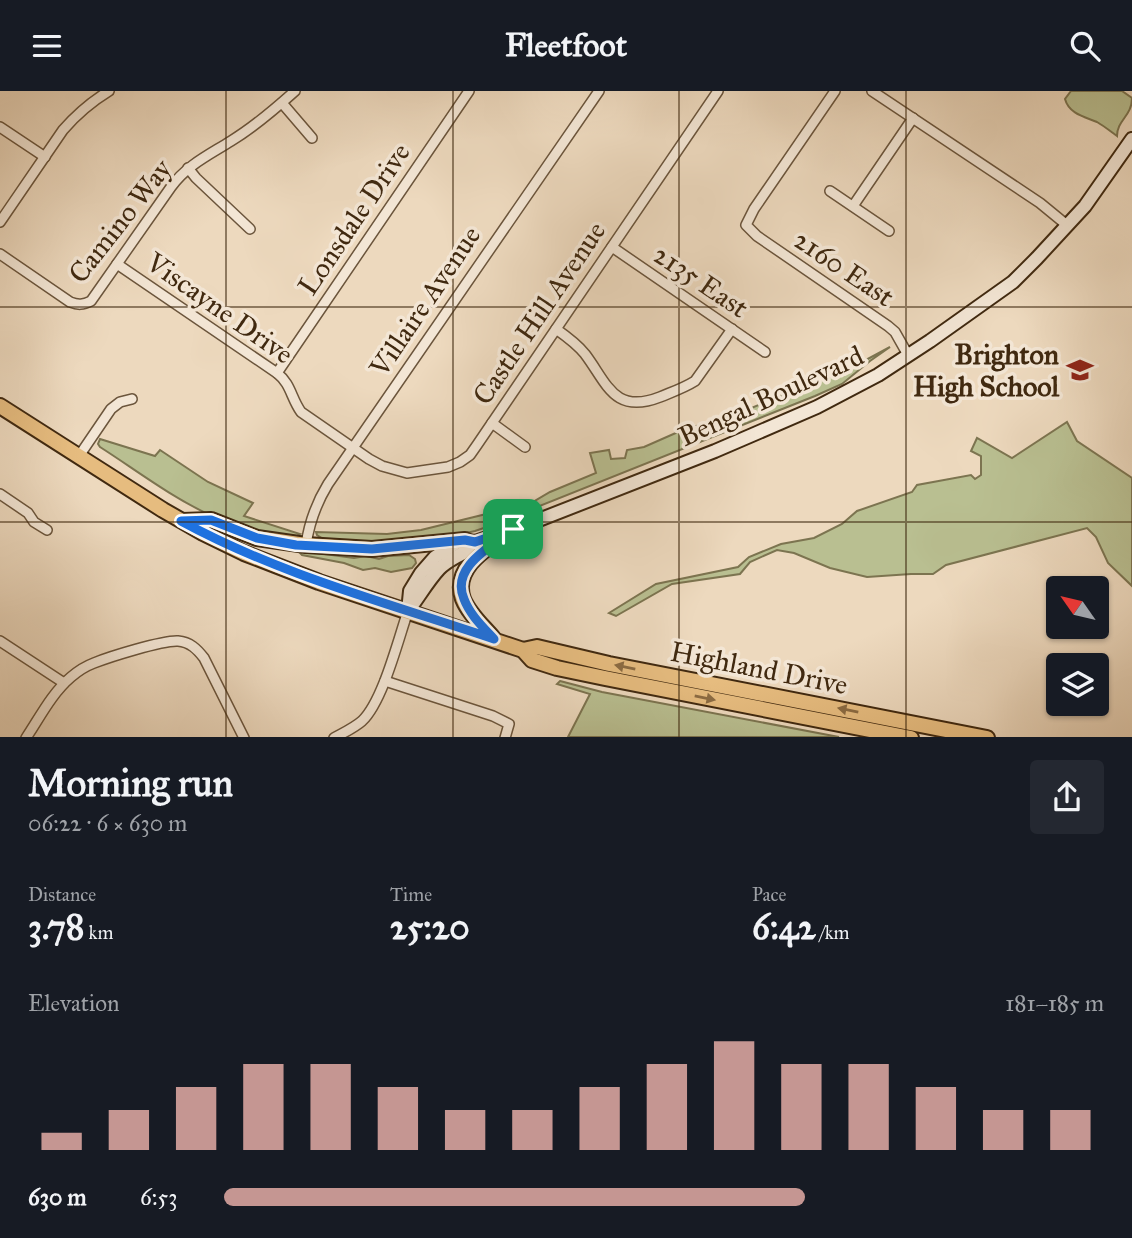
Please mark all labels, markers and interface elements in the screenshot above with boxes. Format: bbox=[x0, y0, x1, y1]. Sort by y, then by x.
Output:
text: Fleetfoot bbox=[505, 26, 627, 65]
icon: menu bbox=[28, 27, 66, 65]
icon: search bbox=[1066, 27, 1104, 65]
street label: Lonsdale Drive bbox=[290, 136, 418, 302]
street label: Camino Way bbox=[61, 151, 180, 290]
street label: Castle Hill Avenue bbox=[465, 215, 613, 411]
street label: Villaire Avenue bbox=[361, 219, 488, 384]
street label: 2160 East bbox=[787, 222, 901, 314]
street label: 2135 East bbox=[647, 237, 755, 326]
street label: Viscayne Drive bbox=[139, 244, 300, 371]
place label: Brighton High School bbox=[913, 337, 1059, 404]
street label: Bengal Boulevard bbox=[673, 338, 869, 454]
school or university icon: Brighton High School bbox=[1065, 355, 1095, 385]
pin bbox=[483, 499, 543, 559]
icon: arrive bbox=[494, 510, 532, 548]
north arrow bbox=[1046, 576, 1110, 639]
map controls bbox=[1046, 576, 1109, 716]
street label: Highland Drive bbox=[667, 634, 851, 702]
button: layers bbox=[1046, 653, 1109, 716]
one-way arrow bbox=[614, 661, 636, 672]
one-way arrow bbox=[694, 692, 716, 703]
one-way arrow bbox=[837, 705, 859, 716]
text: Morning run bbox=[28, 760, 233, 806]
button: share bbox=[1030, 760, 1104, 834]
text: 06:22 · 6 × 630 m bbox=[28, 809, 187, 837]
text: Distance bbox=[28, 883, 96, 906]
text: Time bbox=[390, 883, 432, 906]
text: Pace bbox=[752, 883, 786, 906]
text: 3.78 bbox=[28, 906, 84, 949]
text: 25:20 bbox=[390, 906, 470, 949]
text: 6:42 bbox=[752, 906, 816, 949]
text: km bbox=[84, 921, 113, 944]
text: /km bbox=[816, 921, 850, 944]
text: Elevation bbox=[28, 989, 119, 1017]
text: 181–185 m bbox=[1005, 989, 1104, 1017]
text: 630 m bbox=[28, 1183, 87, 1211]
text: 6:53 bbox=[140, 1183, 177, 1211]

